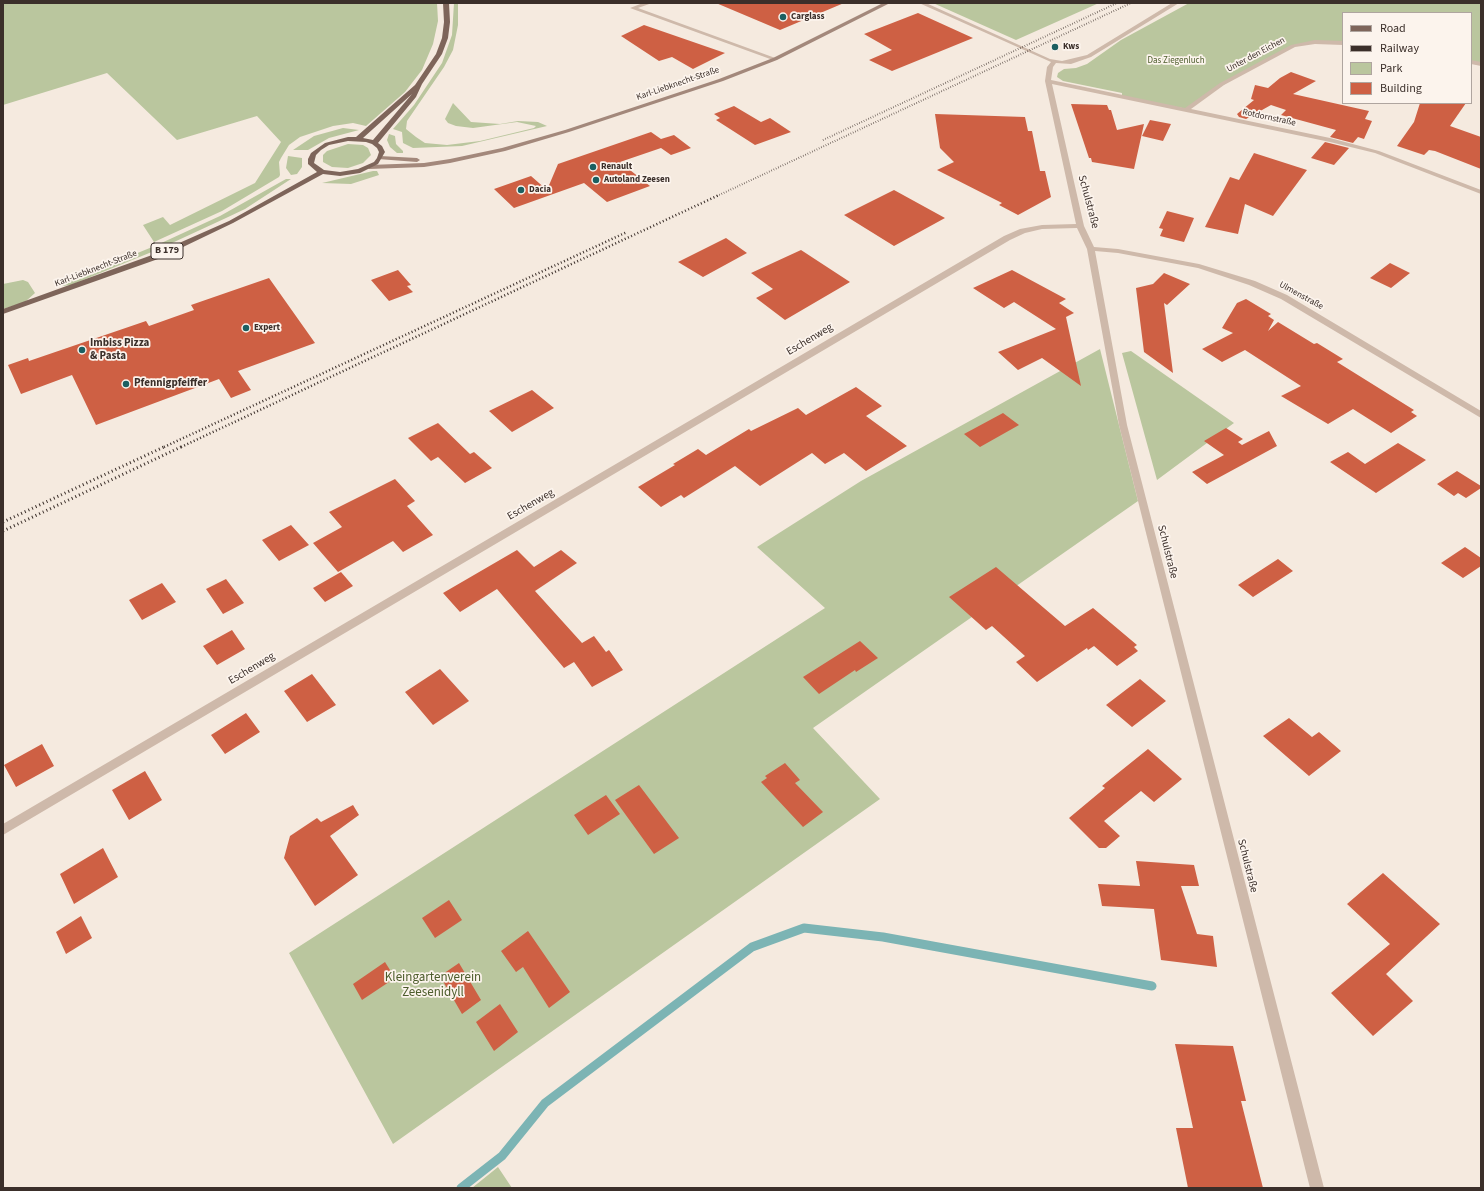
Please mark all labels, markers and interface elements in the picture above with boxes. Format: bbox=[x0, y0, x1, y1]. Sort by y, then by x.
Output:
marker: Carglass bbox=[778, 12, 788, 22]
place label: Carglass bbox=[791, 12, 825, 22]
legend bbox=[1342, 12, 1472, 104]
text: Road bbox=[1380, 20, 1406, 37]
street label: Unter den Eichen bbox=[1225, 35, 1287, 75]
text: Railway bbox=[1380, 40, 1419, 57]
marker: Kws bbox=[1050, 42, 1060, 52]
place label: Kws bbox=[1063, 42, 1079, 52]
park label: Das Ziegenluch bbox=[1147, 56, 1205, 66]
text: Park bbox=[1380, 60, 1402, 77]
street label: Karl-Liebknecht-Straße bbox=[635, 65, 721, 103]
text: Building bbox=[1380, 80, 1422, 97]
street label: Rotdornstraße bbox=[1241, 107, 1297, 129]
marker: Renault bbox=[588, 162, 598, 172]
place label: Renault bbox=[601, 162, 632, 172]
street label: Schulstraße bbox=[1075, 174, 1101, 230]
marker: Autoland Zeesen bbox=[591, 175, 601, 185]
place label: Autoland Zeesen bbox=[604, 175, 670, 185]
marker: Dacia bbox=[516, 185, 526, 195]
place label: Dacia bbox=[529, 185, 551, 195]
road number: B 179 bbox=[151, 243, 183, 259]
street label: Karl-Liebknecht-Straße bbox=[53, 248, 139, 290]
street label: Ulmenstraße bbox=[1277, 279, 1325, 313]
street label: Eschenweg bbox=[784, 321, 836, 359]
marker: Expert bbox=[241, 323, 251, 333]
place label: Expert bbox=[254, 323, 280, 333]
place label: Imbiss Pizza & Pasta bbox=[90, 337, 149, 363]
marker: Imbiss Pizza & Pasta bbox=[77, 345, 87, 355]
place label: Pfennigpfeiffer bbox=[134, 377, 207, 391]
marker: Pfennigpfeiffer bbox=[121, 379, 131, 389]
street label: Eschenweg bbox=[505, 486, 557, 524]
street label: Schulstraße bbox=[1154, 524, 1180, 580]
street label: Eschenweg bbox=[226, 650, 278, 688]
street label: Schulstraße bbox=[1234, 838, 1260, 894]
park label: Kleingartenverein Zeesenidyll bbox=[385, 970, 481, 1001]

